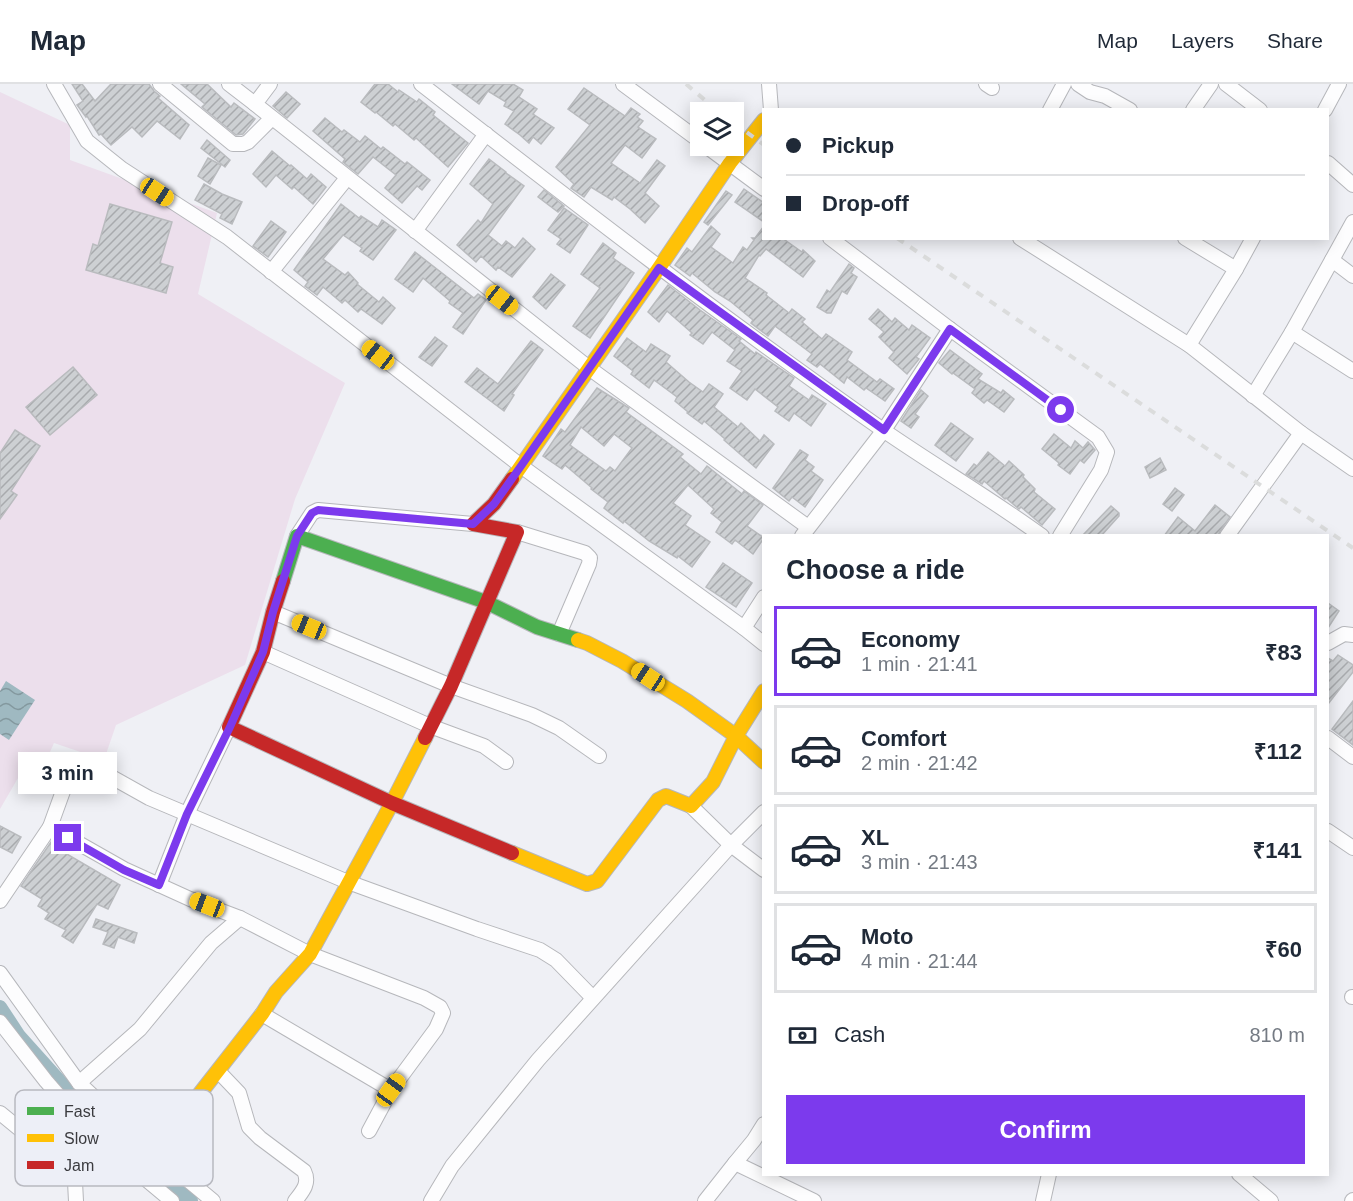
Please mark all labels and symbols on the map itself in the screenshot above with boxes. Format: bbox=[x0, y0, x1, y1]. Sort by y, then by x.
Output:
car bbox=[137, 175, 177, 209]
car bbox=[482, 282, 522, 318]
car bbox=[358, 337, 398, 373]
route start bbox=[1047, 396, 1074, 423]
car bbox=[289, 612, 329, 642]
car bbox=[628, 660, 668, 694]
callout: 3 min bbox=[19, 751, 118, 793]
route end bbox=[54, 824, 81, 851]
car bbox=[187, 890, 227, 920]
car bbox=[373, 1070, 409, 1110]
legend bbox=[15, 1090, 213, 1186]
text: Fast bbox=[64, 1103, 96, 1120]
text: Slow bbox=[64, 1130, 99, 1147]
text: Jam bbox=[64, 1157, 94, 1174]

